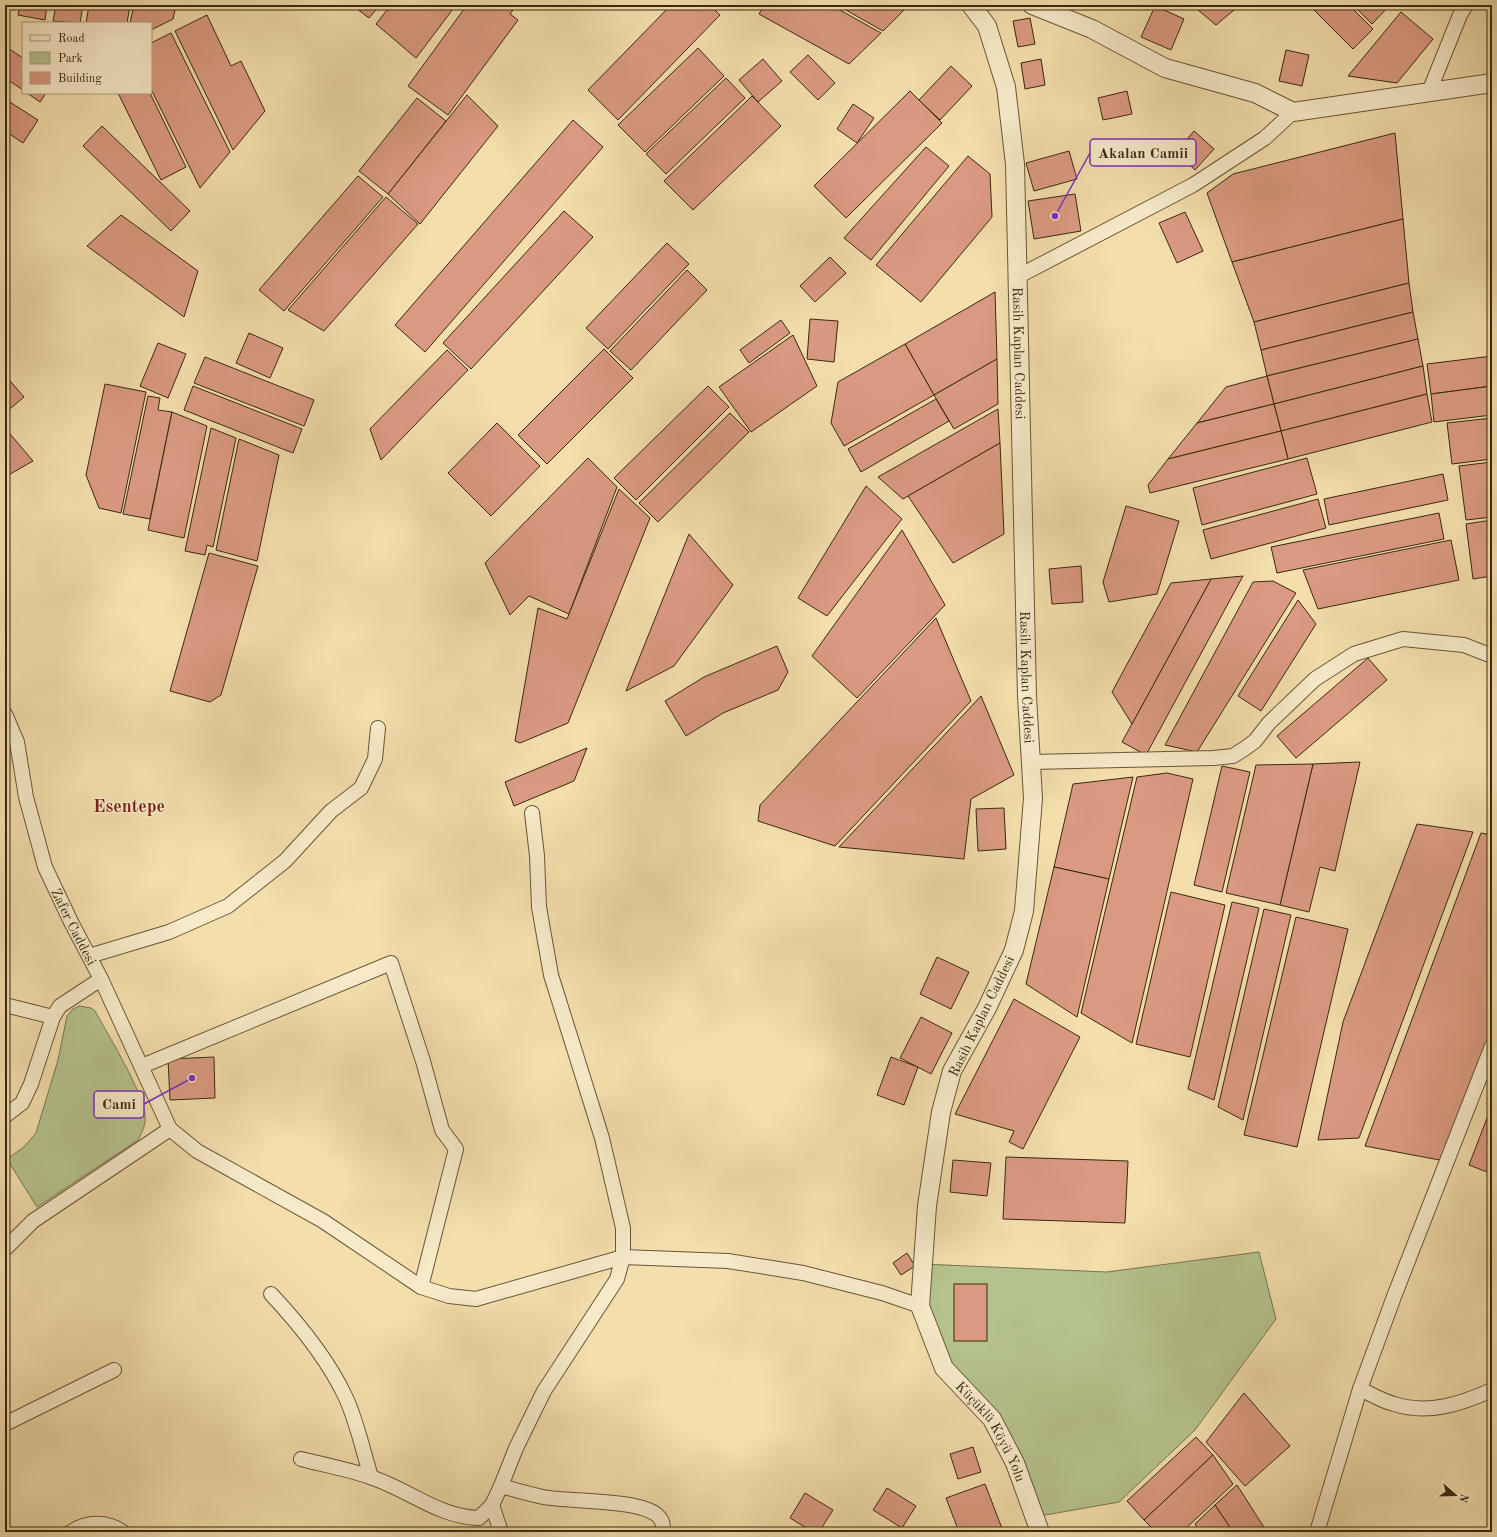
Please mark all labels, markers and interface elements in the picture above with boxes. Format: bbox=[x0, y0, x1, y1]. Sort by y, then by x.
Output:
legend bbox=[22, 22, 152, 94]
text: Road bbox=[58, 33, 85, 45]
text: Park bbox=[58, 53, 83, 65]
text: Building bbox=[58, 73, 102, 85]
callout: Akalan Camii bbox=[1090, 139, 1196, 166]
text: Akalan Camii bbox=[1098, 147, 1188, 162]
street label: Rasih Kaplan Caddesi bbox=[1010, 287, 1027, 420]
street label: Rasih Kaplan Caddesi bbox=[1017, 611, 1036, 744]
district label: Esentepe bbox=[93, 798, 165, 816]
street label: Zafer Caddesi bbox=[48, 886, 99, 968]
street label: Rasih Kaplan Caddesi bbox=[947, 954, 1017, 1079]
callout: Cami bbox=[94, 1091, 144, 1118]
text: Cami bbox=[102, 1098, 136, 1113]
street label: Küçüklü Köyü Yolu bbox=[953, 1379, 1027, 1484]
north arrow bbox=[1435, 1475, 1475, 1515]
text: N bbox=[1456, 1492, 1470, 1504]

